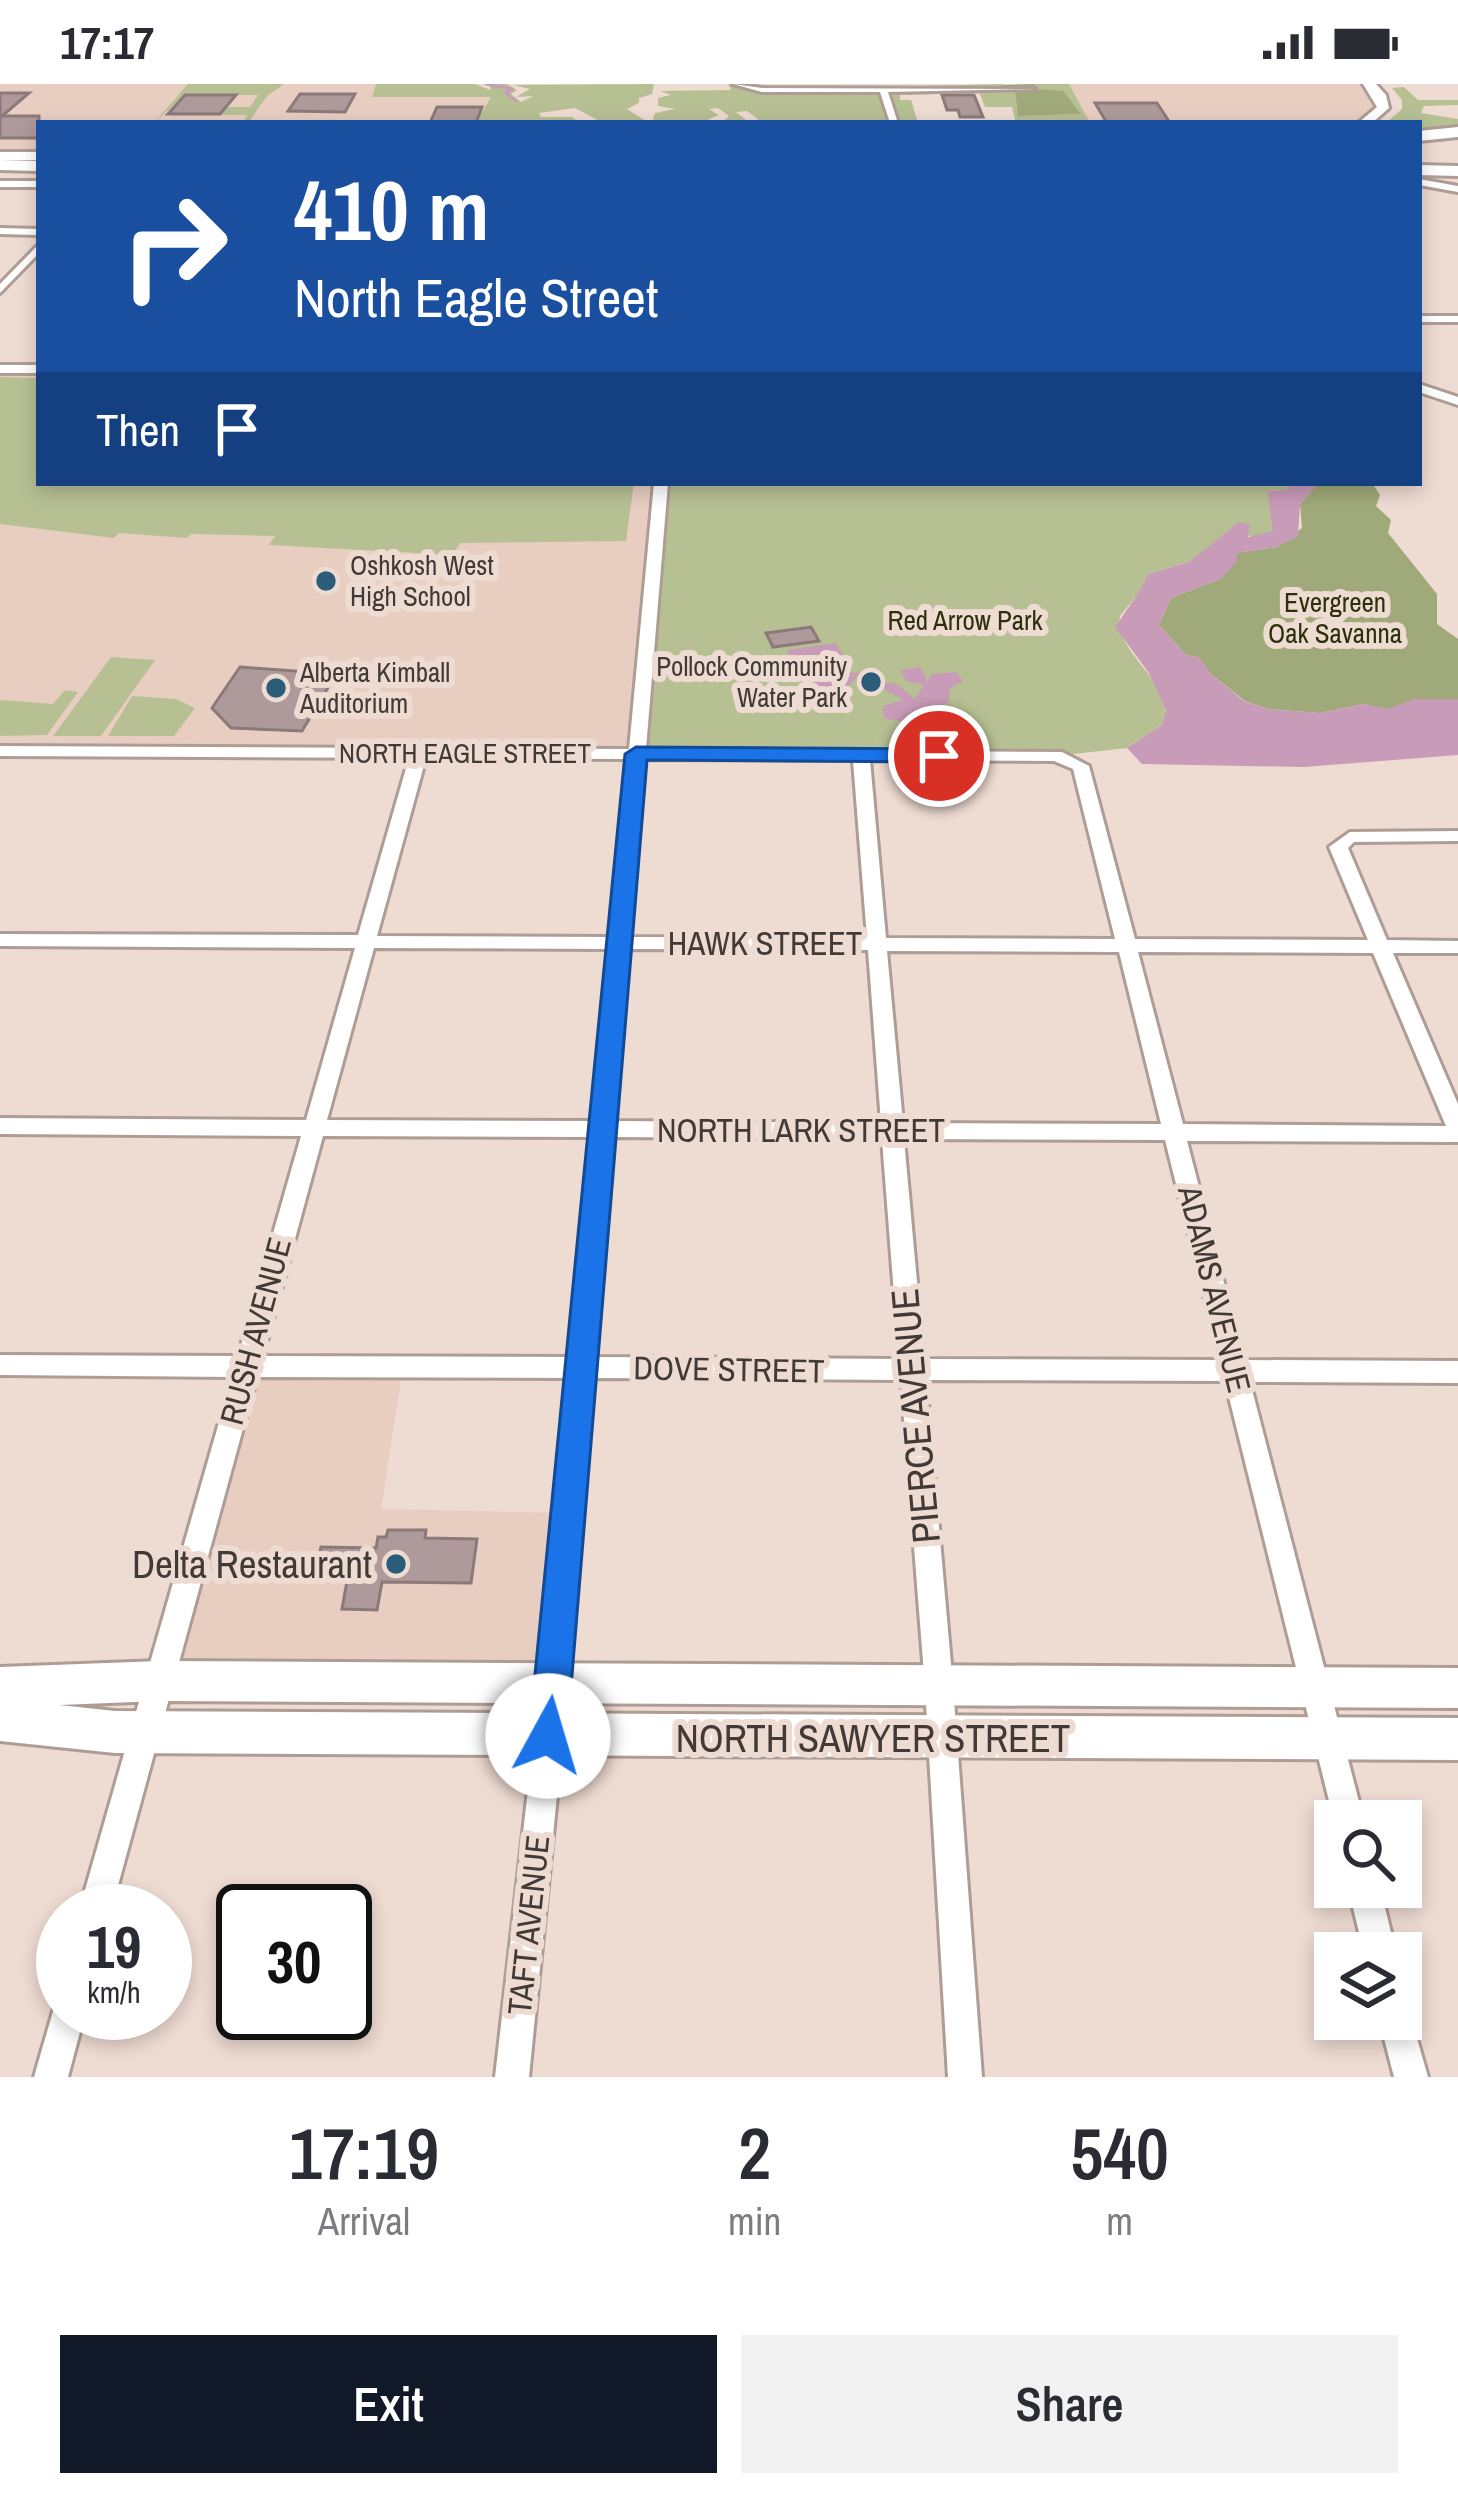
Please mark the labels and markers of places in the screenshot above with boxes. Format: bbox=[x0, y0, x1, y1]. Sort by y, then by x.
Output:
place label: Oshkosh West High School bbox=[350, 547, 494, 614]
marker: Oshkosh West High School bbox=[313, 568, 339, 594]
place label: Pollock Community Water Park bbox=[656, 648, 848, 715]
place label: Alberta Kimball Auditorium bbox=[299, 654, 450, 721]
marker: Pollock Community Water Park bbox=[858, 669, 884, 695]
marker: Alberta Kimball Auditorium bbox=[263, 675, 289, 701]
pin bbox=[888, 705, 990, 807]
place label: Delta Restaurant bbox=[132, 1538, 372, 1590]
marker: Delta Restaurant bbox=[383, 1551, 409, 1577]

